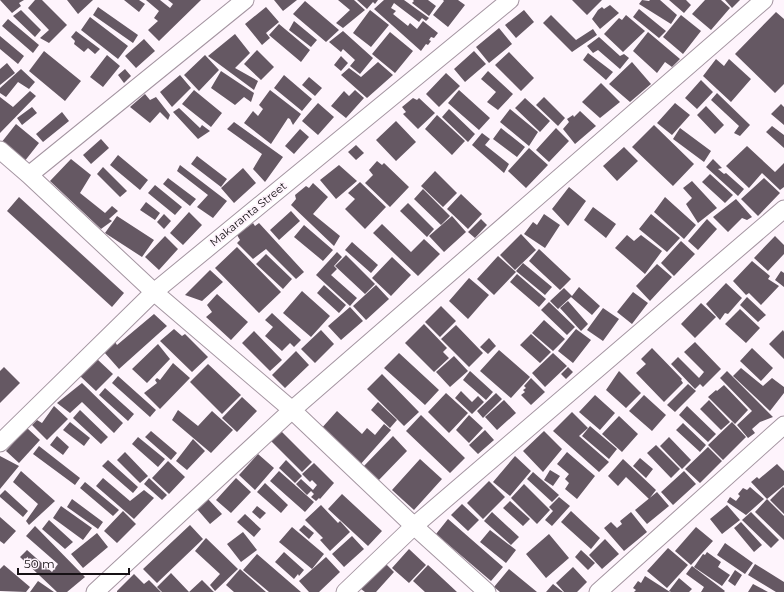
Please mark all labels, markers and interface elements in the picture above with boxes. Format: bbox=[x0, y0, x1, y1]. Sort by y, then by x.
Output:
street label: Makaranta Street bbox=[207, 178, 290, 249]
scale bar bbox=[18, 550, 129, 576]
text: 50 m bbox=[24, 556, 55, 571]

